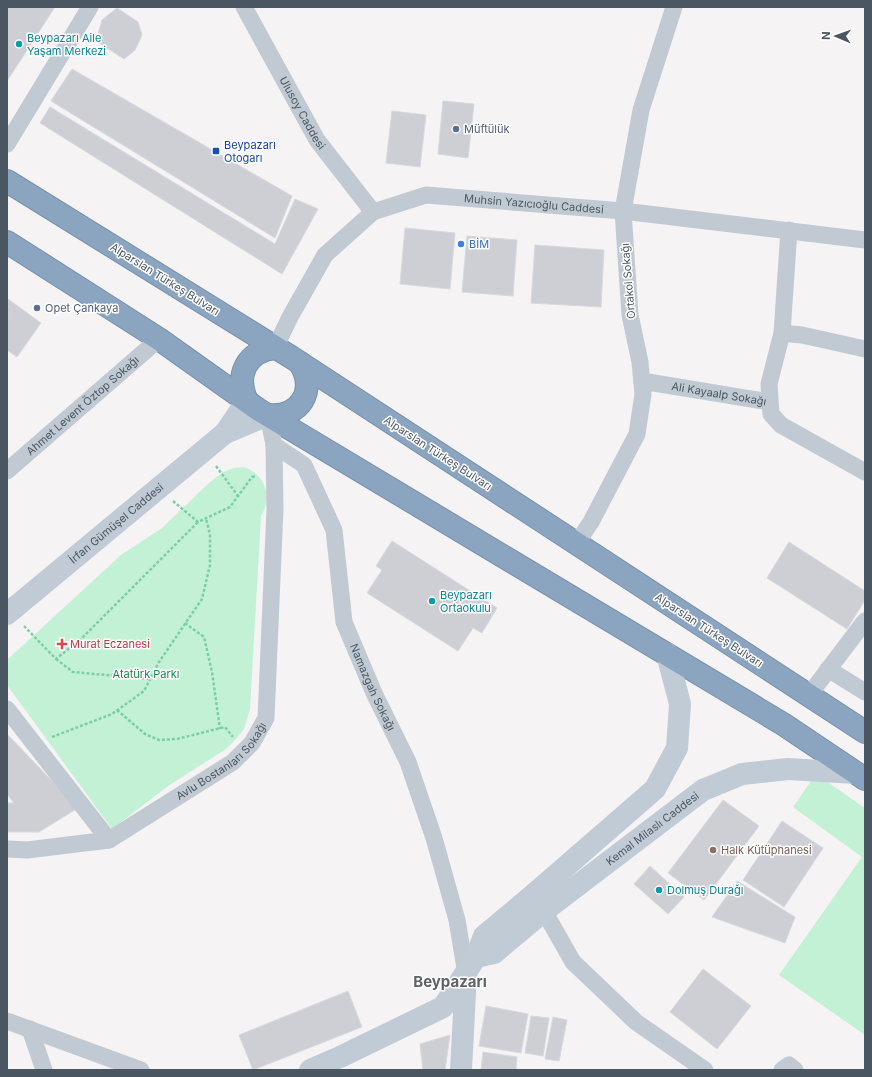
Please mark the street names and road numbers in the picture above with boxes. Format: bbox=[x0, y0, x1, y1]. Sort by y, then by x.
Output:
street label: Ulusoy Caddesi bbox=[276, 74, 329, 152]
street label: Muhsin Yazıcıoğlu Caddesi bbox=[464, 191, 604, 216]
street label: Alparslan Türkeş Bulvarı bbox=[108, 240, 222, 318]
street label: Ortakol Sokağı bbox=[618, 243, 638, 319]
street label: Ahmet Levent Öztop Sokağı bbox=[23, 353, 142, 458]
street label: Ali Kayaalp Sokağı bbox=[671, 379, 767, 408]
street label: Alparslan Türkeş Bulvarı bbox=[381, 413, 495, 493]
street label: İrfan Gümüşel Caddesi bbox=[66, 480, 166, 567]
street label: Alparslan Türkeş Bulvarı bbox=[652, 590, 766, 670]
street label: Namazgah Sokağı bbox=[347, 642, 398, 733]
street label: Avlu Bostanları Sokağı bbox=[173, 720, 269, 803]
street label: Kemal Milaslı Caddesi bbox=[603, 789, 702, 868]

